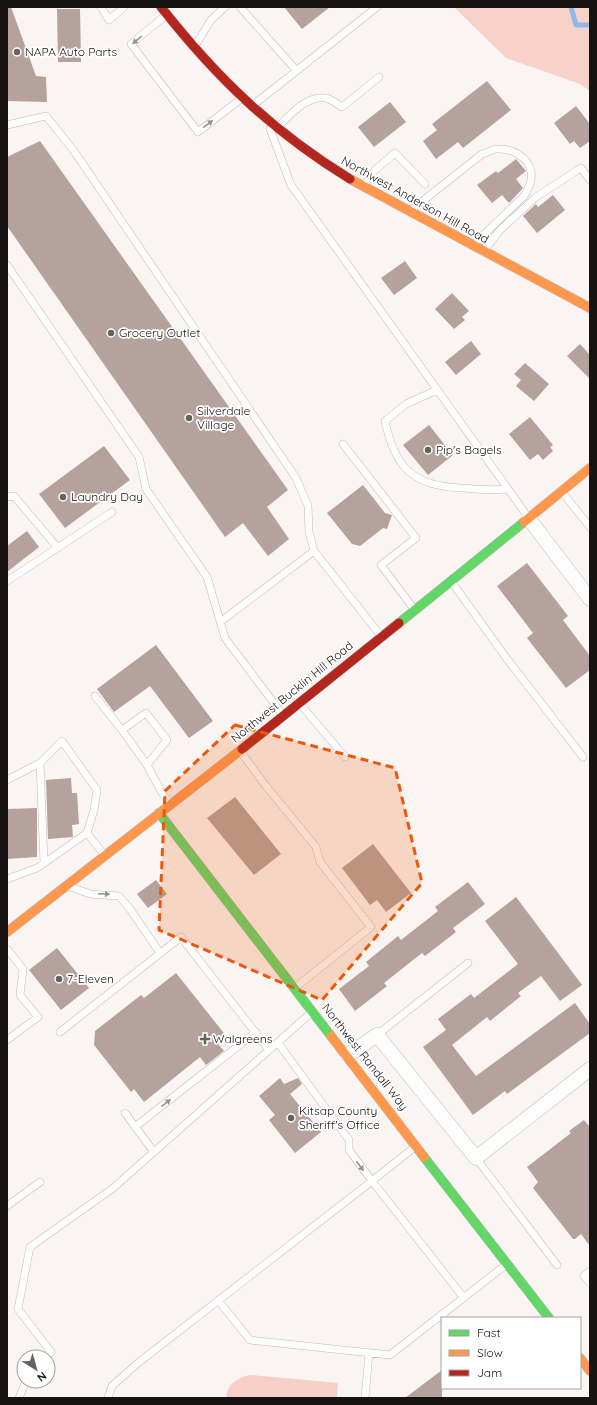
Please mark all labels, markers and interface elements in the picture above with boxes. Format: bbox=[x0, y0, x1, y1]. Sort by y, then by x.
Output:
one-way arrow bbox=[131, 35, 142, 44]
place label: NAPA Auto Parts bbox=[25, 44, 118, 59]
marker: NAPA Auto Parts bbox=[12, 47, 22, 57]
one-way arrow bbox=[203, 120, 213, 128]
street label: Northwest Anderson Hill Road bbox=[339, 153, 492, 246]
place label: Grocery Outlet bbox=[119, 325, 200, 340]
marker: Grocery Outlet bbox=[106, 328, 116, 338]
place label: Silverdale Village bbox=[197, 403, 250, 432]
marker: Silverdale Village bbox=[184, 413, 194, 423]
place label: Pip's Bagels bbox=[436, 442, 502, 457]
marker: Pip's Bagels bbox=[423, 445, 433, 455]
place label: Laundry Day bbox=[71, 489, 143, 504]
marker: Laundry Day bbox=[58, 492, 68, 502]
street label: Northwest Bucklin Hill Road bbox=[228, 638, 356, 746]
one-way arrow bbox=[98, 891, 111, 897]
place label: 7-Eleven bbox=[67, 971, 114, 986]
marker: 7-Eleven bbox=[54, 974, 64, 984]
street label: Northwest Randall Way bbox=[319, 1000, 412, 1113]
place label: Walgreens bbox=[213, 1031, 273, 1046]
marker: Walgreens bbox=[200, 1034, 210, 1044]
one-way arrow bbox=[160, 1099, 171, 1107]
place label: Kitsap County Sheriff's Office bbox=[299, 1103, 380, 1132]
marker: Kitsap County Sheriff's Office bbox=[286, 1113, 296, 1123]
one-way arrow bbox=[356, 1160, 365, 1171]
legend bbox=[441, 1317, 581, 1389]
text: Fast bbox=[477, 1325, 501, 1340]
text: Slow bbox=[477, 1345, 503, 1360]
north arrow bbox=[16, 1349, 56, 1389]
text: Jam bbox=[477, 1365, 502, 1380]
text: N bbox=[35, 1369, 49, 1385]

